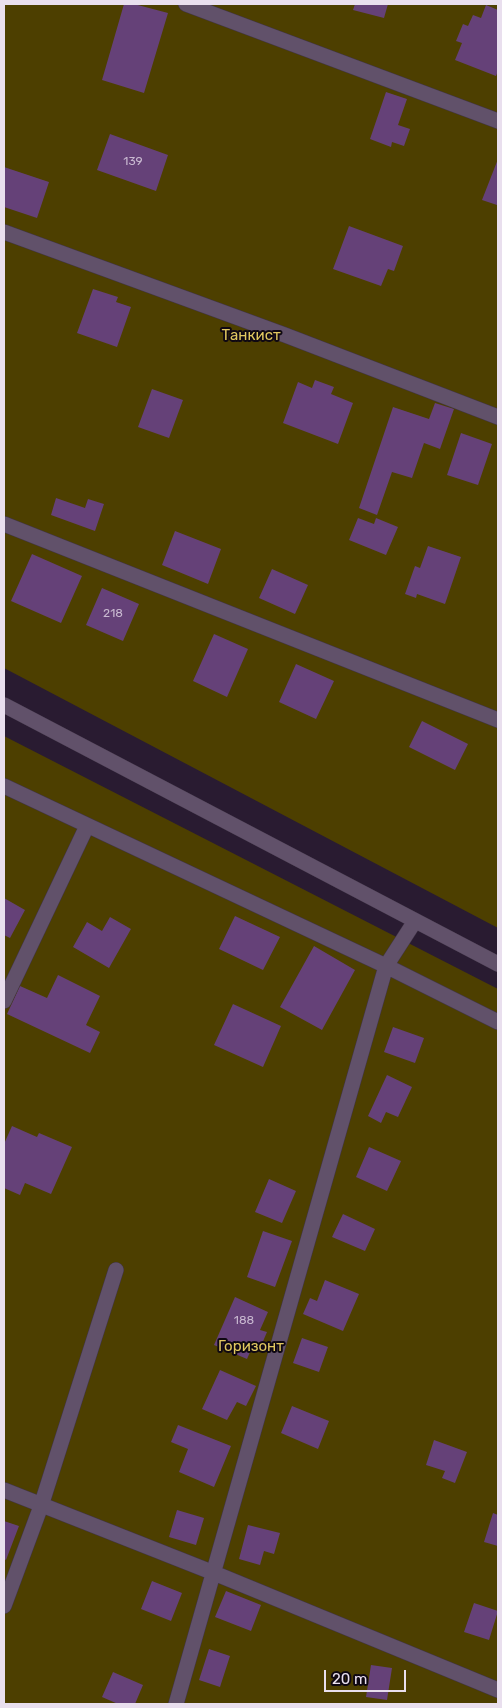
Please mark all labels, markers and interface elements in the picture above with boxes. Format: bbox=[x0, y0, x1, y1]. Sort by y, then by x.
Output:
house number: 139 bbox=[123, 155, 143, 169]
park label: Танкист bbox=[221, 327, 281, 345]
house number: 218 bbox=[103, 607, 123, 621]
house number: 188 bbox=[234, 1314, 254, 1328]
park label: Горизонт bbox=[218, 1338, 284, 1356]
scale bar bbox=[327, 1660, 410, 1692]
text: 20 m bbox=[332, 1670, 367, 1688]

